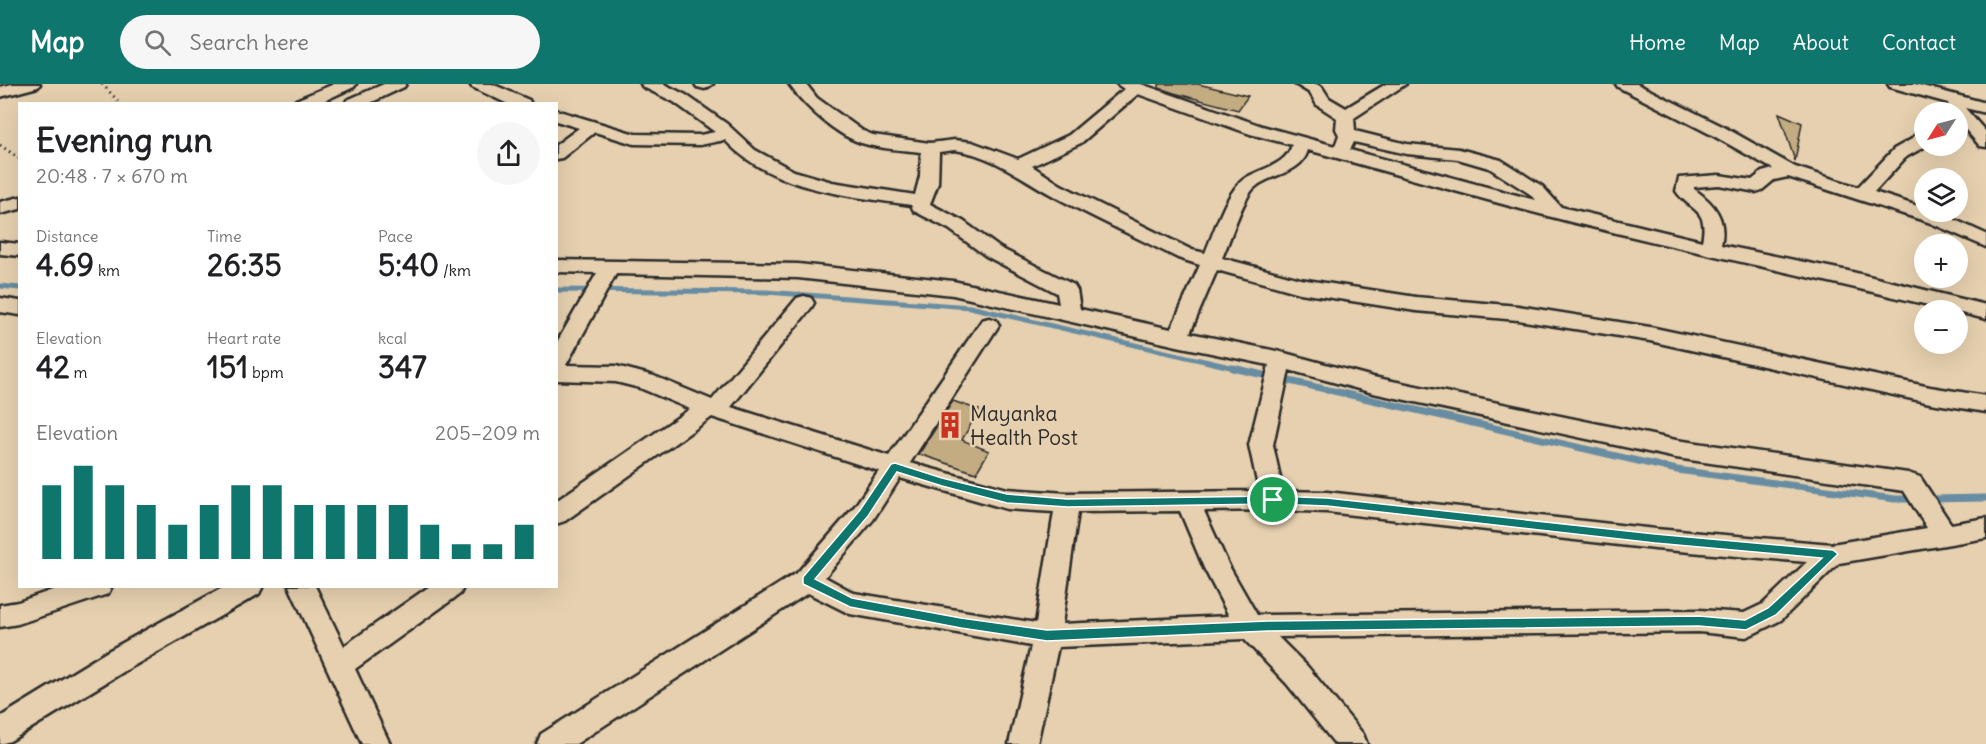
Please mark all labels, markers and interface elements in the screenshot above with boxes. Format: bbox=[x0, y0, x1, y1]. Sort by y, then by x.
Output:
search box bbox=[120, 15, 540, 69]
text: Map bbox=[30, 24, 84, 60]
icon: search bbox=[141, 26, 174, 59]
text: Search here bbox=[189, 28, 309, 56]
text: Home bbox=[1629, 29, 1686, 56]
text: Map bbox=[1719, 29, 1760, 56]
text: About bbox=[1793, 29, 1849, 56]
text: Contact bbox=[1882, 29, 1956, 56]
north arrow bbox=[1914, 102, 1968, 156]
map controls bbox=[1914, 102, 1968, 354]
text: Evening run bbox=[36, 119, 212, 161]
button: share bbox=[477, 122, 540, 185]
text: 20:48 · 7 × 670 m bbox=[36, 163, 188, 188]
button: layers bbox=[1914, 168, 1968, 222]
text: Distance bbox=[36, 226, 98, 246]
text: Time bbox=[207, 226, 242, 246]
text: Pace bbox=[378, 226, 413, 246]
button: + bbox=[1914, 234, 1968, 288]
text: 4.69 bbox=[36, 246, 94, 284]
text: 26:35 bbox=[207, 246, 282, 284]
text: 5:40 bbox=[378, 246, 439, 284]
text: km bbox=[94, 260, 120, 280]
text: /km bbox=[439, 260, 471, 280]
button: − bbox=[1914, 300, 1968, 354]
text: Elevation bbox=[36, 328, 102, 348]
text: Heart rate bbox=[207, 328, 281, 348]
text: kcal bbox=[378, 328, 407, 348]
text: 42 bbox=[36, 348, 70, 386]
text: 151 bbox=[207, 348, 248, 386]
text: 347 bbox=[378, 348, 427, 386]
text: m bbox=[70, 362, 88, 382]
text: bpm bbox=[248, 362, 284, 382]
place label: Mayanka Health Post bbox=[970, 400, 1078, 451]
building icon: Mayanka Health Post bbox=[935, 410, 965, 440]
text: Elevation bbox=[36, 420, 118, 445]
text: 205–209 m bbox=[435, 420, 540, 445]
pin bbox=[1247, 474, 1298, 525]
icon: arrive bbox=[1256, 483, 1289, 516]

